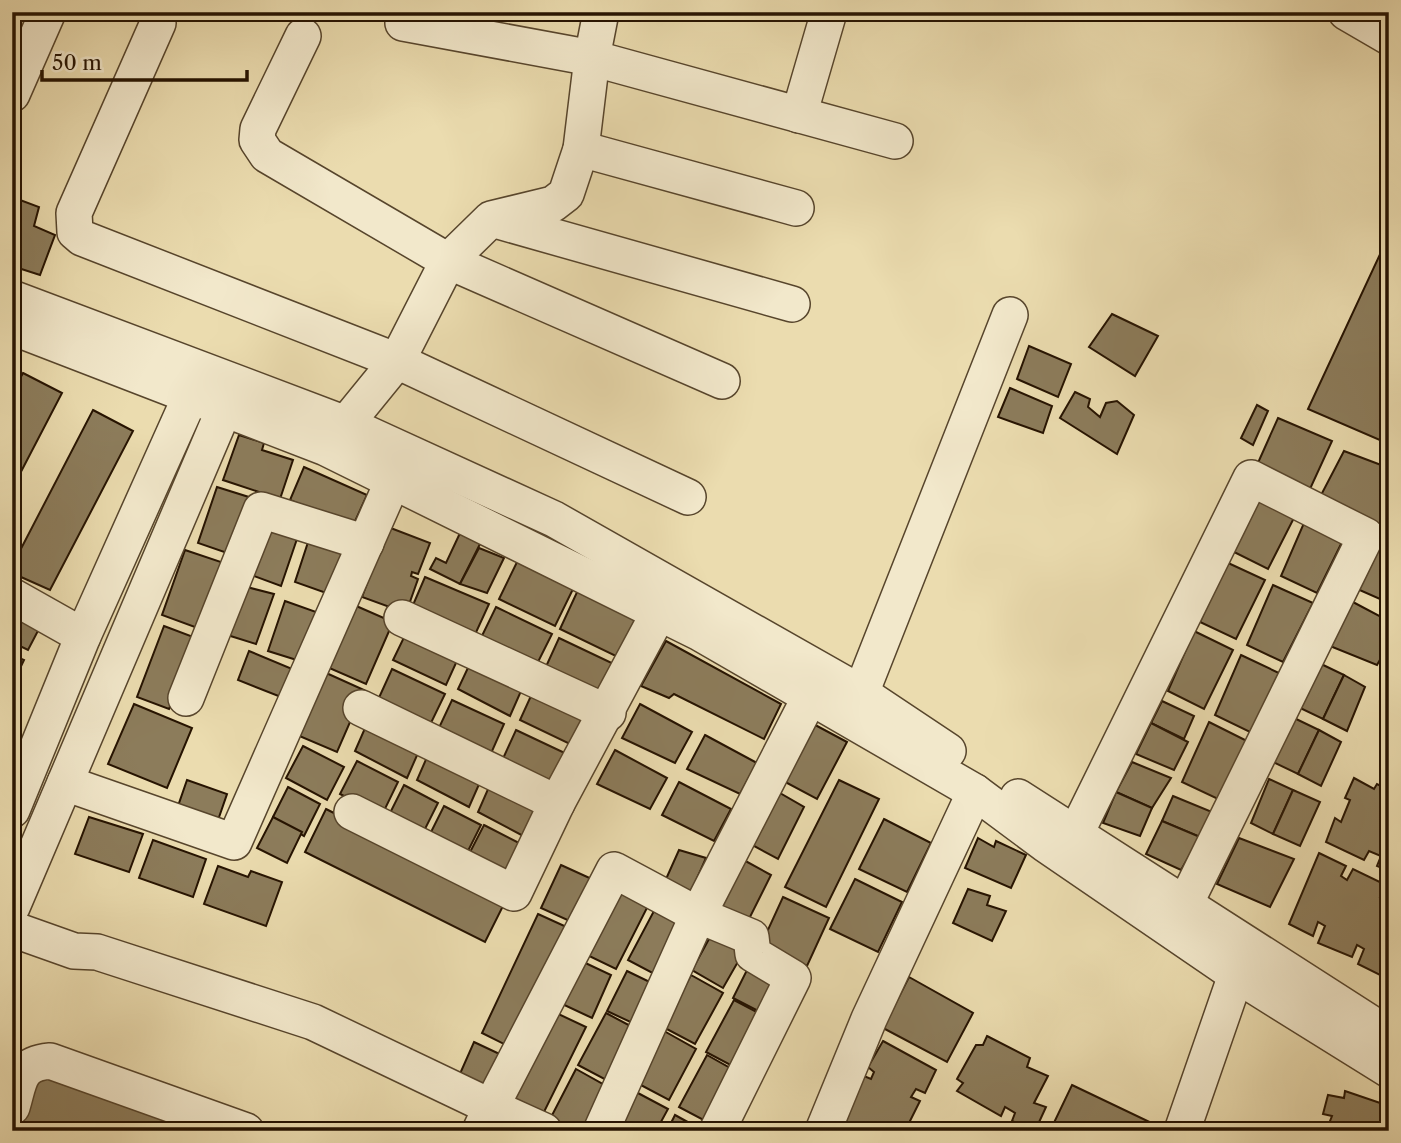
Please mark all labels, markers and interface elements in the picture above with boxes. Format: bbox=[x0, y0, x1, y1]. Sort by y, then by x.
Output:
scale bar bbox=[42, 38, 247, 82]
text: 50 m bbox=[52, 50, 102, 75]

